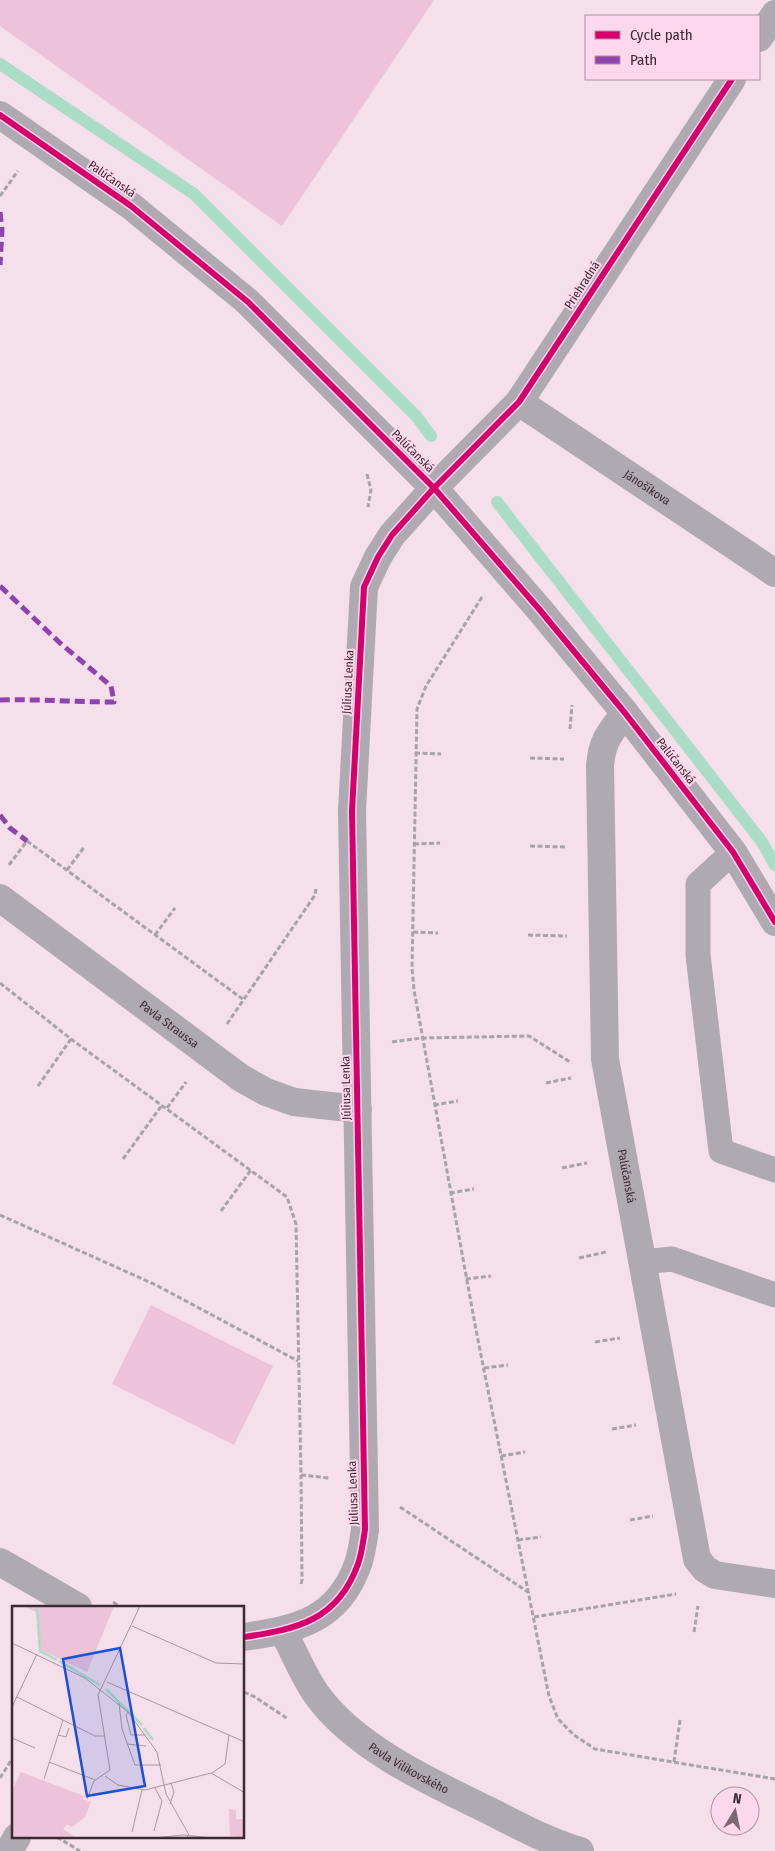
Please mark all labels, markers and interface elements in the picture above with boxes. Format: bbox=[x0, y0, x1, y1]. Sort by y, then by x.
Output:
legend bbox=[585, 15, 760, 80]
text: Cycle path bbox=[630, 26, 693, 44]
text: Path bbox=[630, 51, 657, 69]
street label: Palúčanská bbox=[86, 158, 138, 200]
street label: Priehradná bbox=[561, 259, 603, 311]
street label: Palúčanská bbox=[389, 427, 437, 475]
street label: Jánošíkova bbox=[621, 467, 673, 508]
street label: Júliusa Lenka bbox=[339, 649, 357, 715]
street label: Palúčanská bbox=[654, 735, 698, 787]
street label: Pavla Straussa bbox=[137, 998, 202, 1051]
street label: Júliusa Lenka bbox=[338, 1056, 354, 1120]
street label: Palúčanská bbox=[615, 1148, 638, 1204]
street label: Júliusa Lenka bbox=[345, 1460, 361, 1525]
inset map bbox=[12, 1606, 245, 1838]
street label: Pavla Vilikovského bbox=[366, 1740, 451, 1797]
north arrow bbox=[710, 1786, 760, 1836]
text: N bbox=[732, 1790, 743, 1808]

